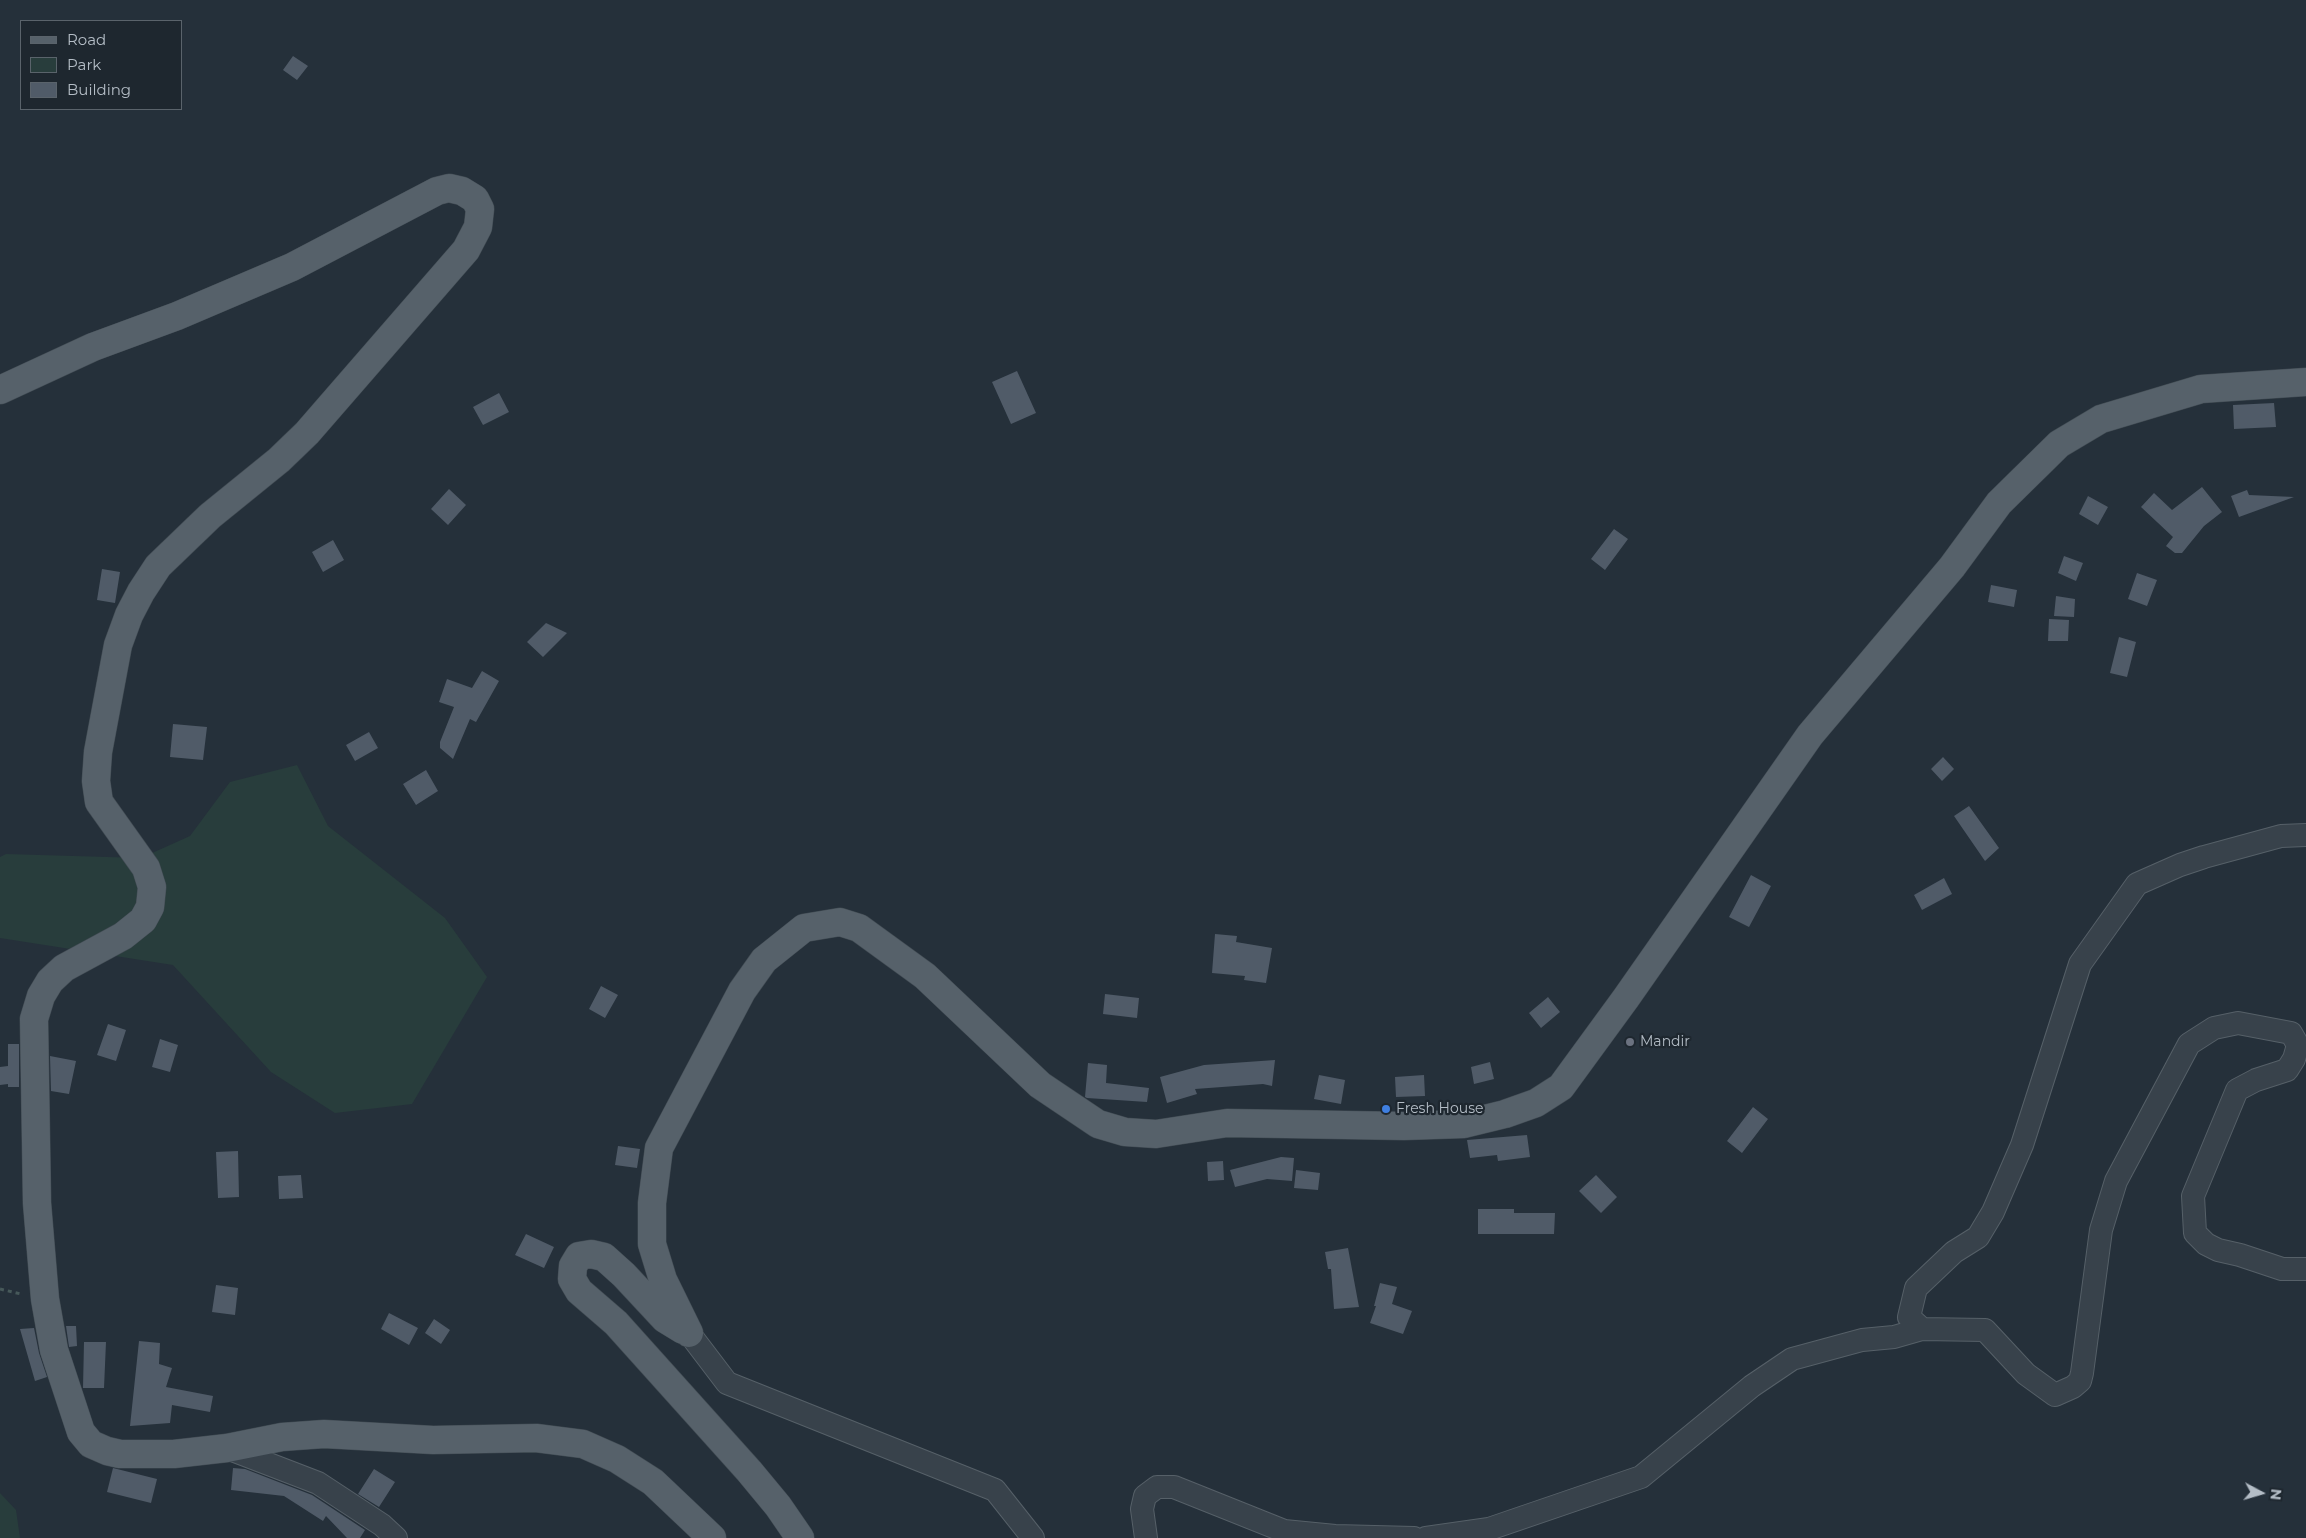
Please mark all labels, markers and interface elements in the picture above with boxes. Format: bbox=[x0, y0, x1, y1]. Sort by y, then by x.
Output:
legend bbox=[20, 20, 182, 110]
text: Road bbox=[67, 30, 106, 49]
text: Park bbox=[67, 55, 101, 74]
text: Building bbox=[67, 80, 131, 99]
place label: Mandir bbox=[1640, 1034, 1690, 1050]
marker: Mandir bbox=[1624, 1036, 1636, 1048]
place label: Fresh House bbox=[1396, 1101, 1483, 1117]
marker: Fresh House bbox=[1380, 1103, 1392, 1115]
north arrow bbox=[2236, 1468, 2286, 1518]
text: N bbox=[2266, 1488, 2285, 1501]

